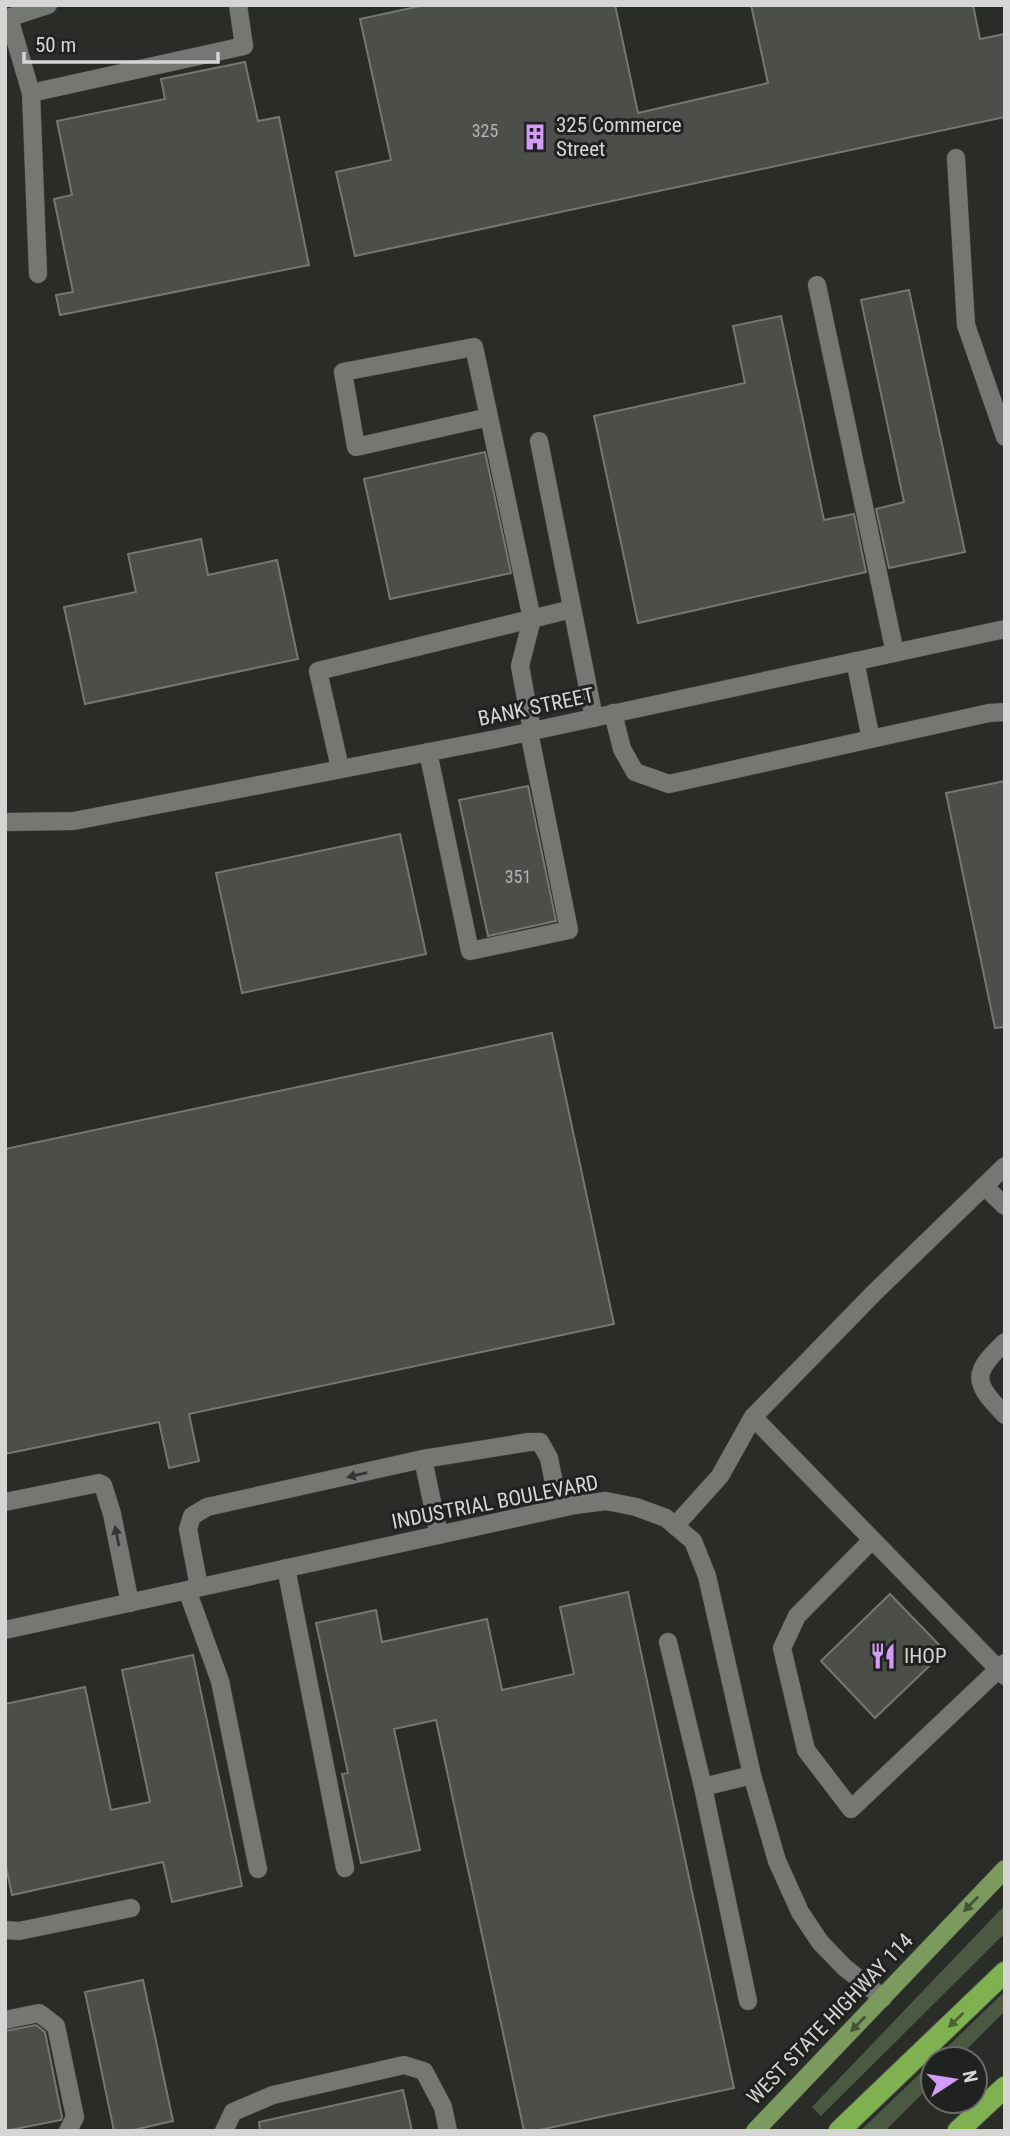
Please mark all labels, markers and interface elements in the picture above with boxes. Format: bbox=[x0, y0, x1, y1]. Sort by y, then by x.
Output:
scale bar bbox=[24, 21, 219, 65]
text: 50 m bbox=[35, 33, 76, 57]
place label: 325 Commerce Street bbox=[556, 113, 682, 161]
house number: 325 bbox=[472, 120, 498, 141]
building icon: 325 Commerce Street bbox=[520, 122, 550, 152]
street label: BANK STREET bbox=[476, 683, 596, 731]
house number: 351 bbox=[505, 866, 531, 887]
one-way arrow bbox=[346, 1469, 368, 1480]
street label: INDUSTRIAL BOULEVARD bbox=[390, 1470, 600, 1534]
one-way arrow bbox=[111, 1525, 122, 1547]
restaurant icon: IHOP bbox=[868, 1641, 898, 1671]
place label: IHOP bbox=[904, 1644, 947, 1668]
one-way arrow bbox=[964, 1895, 980, 1912]
street label: WEST STATE HIGHWAY 114 bbox=[742, 1929, 918, 2109]
one-way arrow bbox=[948, 2011, 965, 2027]
one-way arrow bbox=[849, 2016, 866, 2033]
north arrow bbox=[919, 2045, 989, 2115]
text: N bbox=[958, 2068, 983, 2085]

